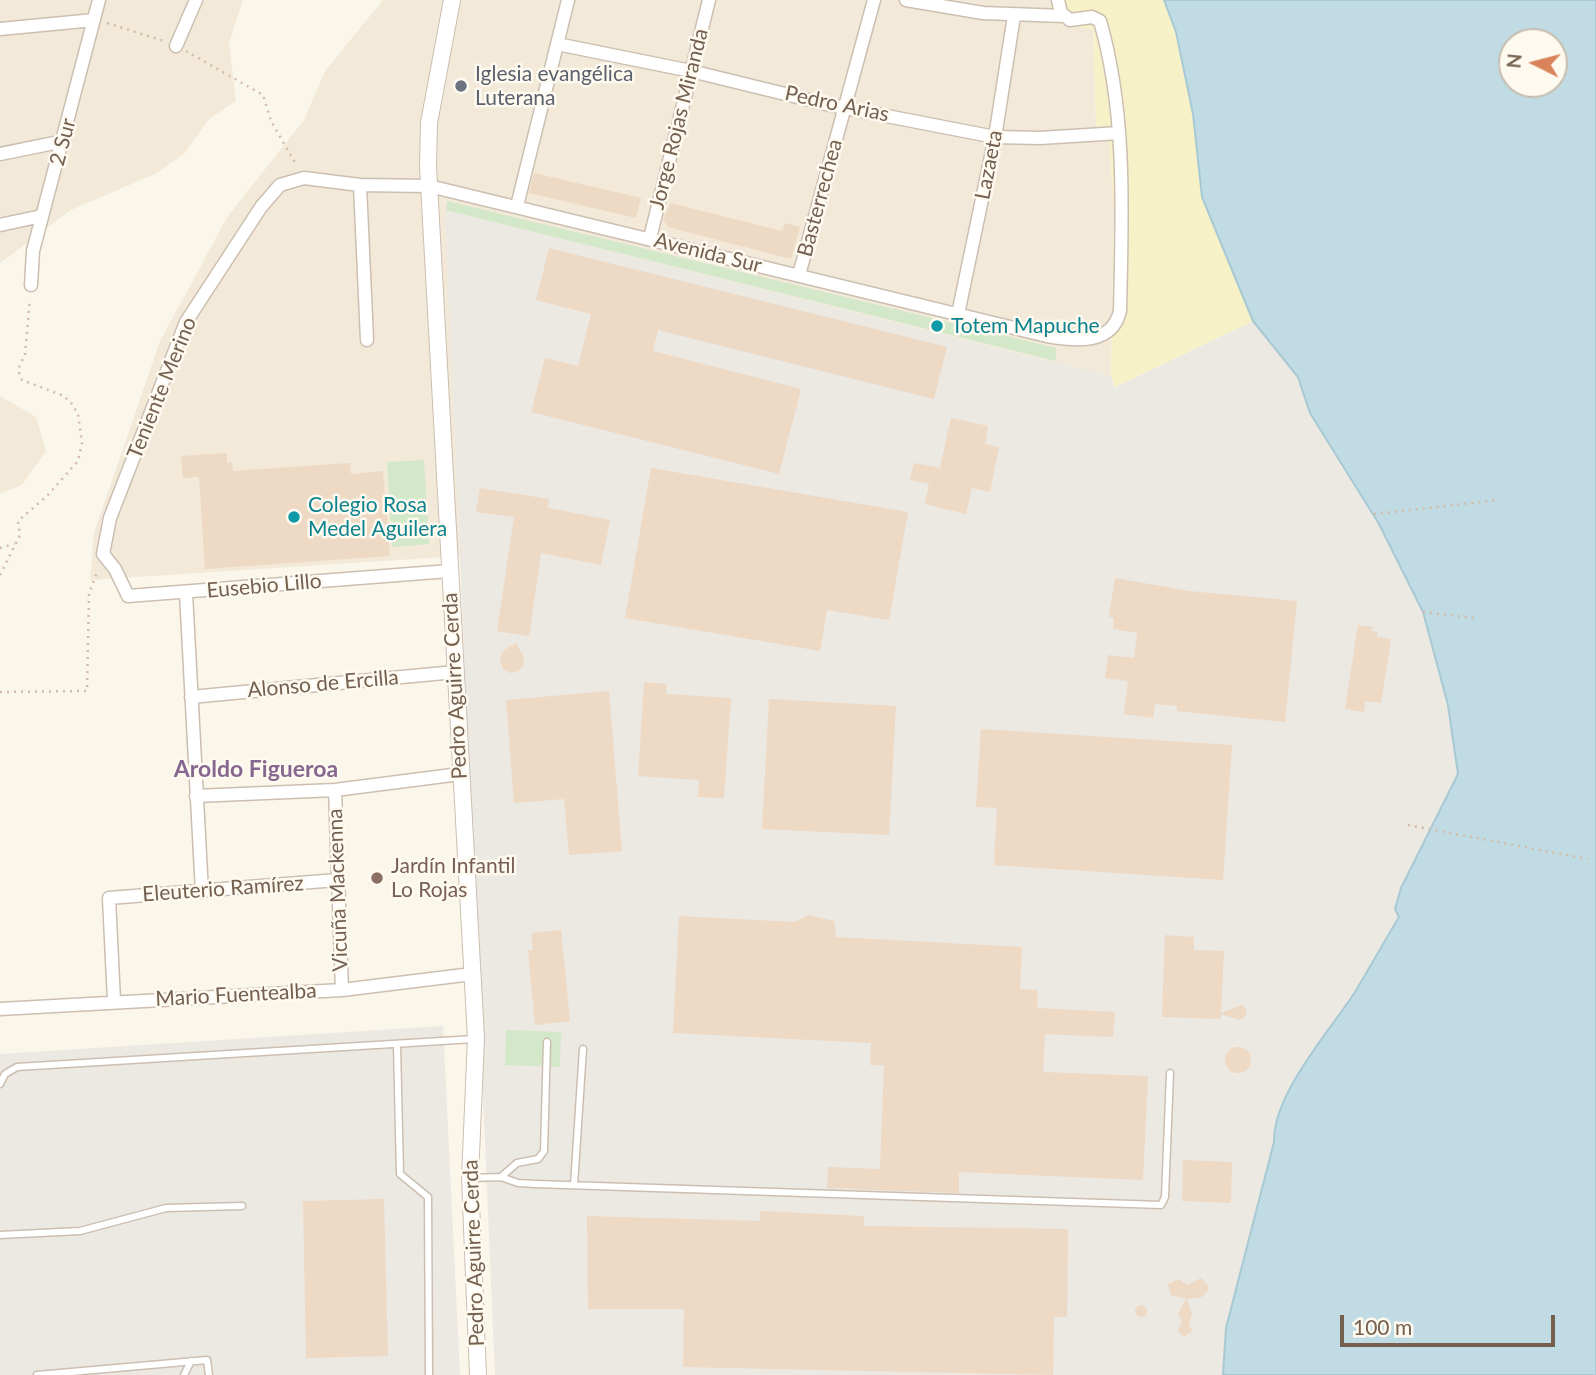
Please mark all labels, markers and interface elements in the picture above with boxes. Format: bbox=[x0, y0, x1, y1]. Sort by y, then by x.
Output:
street label: Jorge Rojas Miranda bbox=[644, 26, 714, 212]
north arrow bbox=[1498, 28, 1568, 98]
text: N bbox=[1501, 52, 1526, 69]
place label: Iglesia evangélica Luterana bbox=[475, 61, 633, 111]
marker: Iglesia evangélica Luterana bbox=[453, 78, 469, 94]
street label: Pedro Arias bbox=[783, 81, 891, 127]
street label: 2 Sur bbox=[45, 116, 81, 168]
street label: Lazaeta bbox=[970, 128, 1008, 202]
street label: Basterrechea bbox=[792, 136, 848, 260]
street label: Avenida Sur bbox=[652, 227, 764, 279]
street label: Teniente Merino bbox=[122, 313, 202, 463]
place label: Totem Mapuche bbox=[951, 313, 1100, 339]
marker: Totem Mapuche bbox=[929, 318, 945, 334]
place label: Colegio Rosa Medel Aguilera bbox=[308, 492, 447, 542]
marker: Colegio Rosa Medel Aguilera bbox=[286, 509, 302, 525]
street label: Eusebio Lillo bbox=[205, 568, 323, 604]
street label: Pedro Aguirre Cerda bbox=[438, 592, 472, 780]
street label: Alonso de Ercilla bbox=[246, 665, 400, 703]
district label: Aroldo Figueroa bbox=[174, 756, 338, 784]
street label: Vicuña Mackenna bbox=[323, 808, 353, 972]
place label: Jardín Infantil Lo Rojas bbox=[391, 853, 515, 903]
marker: Jardín Infantil Lo Rojas bbox=[369, 870, 385, 886]
street label: Eleuterio Ramírez bbox=[141, 871, 305, 907]
street label: Mario Fuentealba bbox=[155, 978, 317, 1012]
street label: Pedro Aguirre Cerda bbox=[458, 1159, 490, 1347]
scale bar bbox=[1344, 1302, 1559, 1346]
text: 100 m bbox=[1353, 1314, 1412, 1339]

